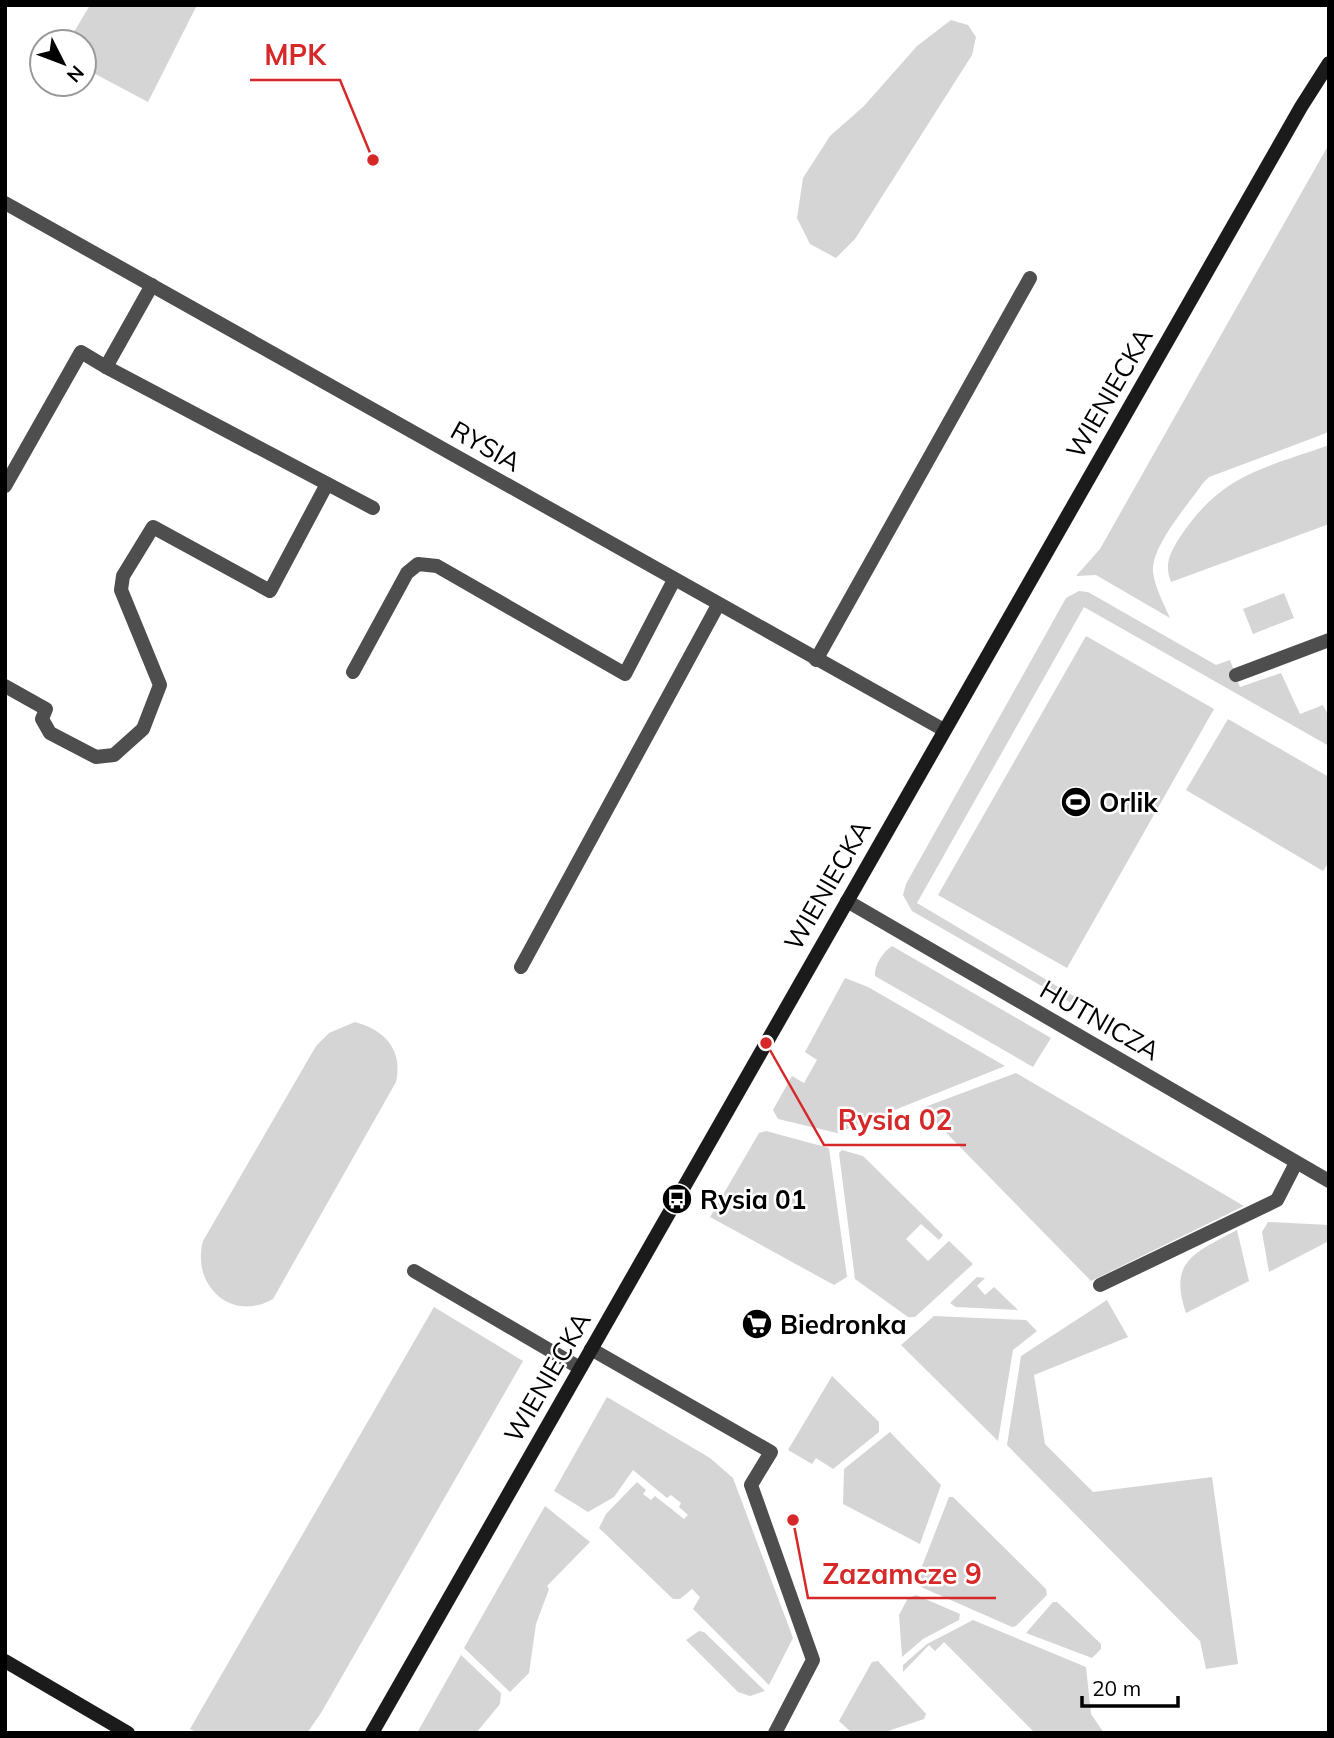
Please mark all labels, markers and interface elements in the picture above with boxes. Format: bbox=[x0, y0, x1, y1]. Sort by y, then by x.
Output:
north arrow bbox=[28, 28, 98, 98]
callout: MPK bbox=[250, 31, 340, 80]
text: MPK bbox=[264, 37, 327, 72]
text: N bbox=[62, 61, 89, 88]
street label: WIENIECKA bbox=[1058, 322, 1160, 464]
street label: RYSIA bbox=[445, 413, 527, 479]
sports icon: Orlik bbox=[1059, 785, 1093, 819]
place label: Orlik bbox=[1099, 786, 1158, 819]
street label: WIENIECKA bbox=[776, 814, 878, 956]
street label: HUTNICZA bbox=[1034, 973, 1166, 1067]
callout: Rysia 02 bbox=[824, 1096, 966, 1145]
text: Rysia 02 bbox=[838, 1102, 952, 1137]
bus stop icon: Rysia 01 bbox=[660, 1182, 694, 1216]
place label: Rysia 01 bbox=[700, 1183, 806, 1216]
street label: WIENIECKA bbox=[496, 1306, 598, 1448]
supermarket icon: Biedronka bbox=[740, 1307, 774, 1341]
place label: Biedronka bbox=[780, 1308, 907, 1341]
callout: Zazamcze 9 bbox=[808, 1549, 996, 1598]
text: Zazamcze 9 bbox=[822, 1556, 982, 1591]
scale bar bbox=[1082, 1664, 1178, 1708]
text: 20 m bbox=[1092, 1675, 1141, 1701]

